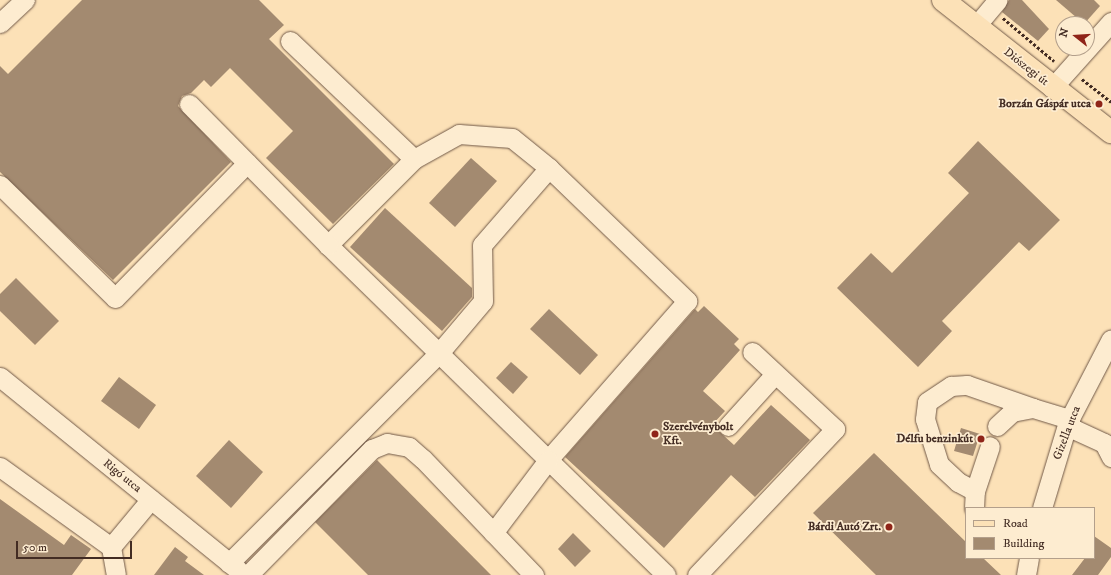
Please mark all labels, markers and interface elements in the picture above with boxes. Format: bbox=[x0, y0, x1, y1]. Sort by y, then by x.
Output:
north arrow bbox=[1055, 16, 1095, 56]
text: N bbox=[1056, 26, 1072, 39]
street label: Diószegi út bbox=[1001, 45, 1051, 89]
place label: Borzán Gáspár utca bbox=[998, 97, 1091, 111]
marker: Borzán Gáspár utca bbox=[1094, 99, 1104, 109]
street label: Gizella utca bbox=[1050, 404, 1084, 462]
place label: Szerelvénybolt Kft. bbox=[663, 420, 733, 448]
marker: Szerelvénybolt Kft. bbox=[650, 429, 660, 439]
place label: Délfu benzinkút bbox=[896, 432, 973, 446]
marker: Délfu benzinkút bbox=[976, 434, 986, 444]
street label: Rigó utca bbox=[100, 456, 144, 496]
legend bbox=[965, 507, 1095, 559]
text: Road bbox=[1003, 516, 1028, 531]
place label: Bárdi Autó Zrt. bbox=[808, 520, 881, 534]
marker: Bárdi Autó Zrt. bbox=[884, 522, 894, 532]
scale bar bbox=[18, 533, 134, 559]
text: Building bbox=[1003, 536, 1044, 551]
text: 50 m bbox=[23, 540, 47, 555]

